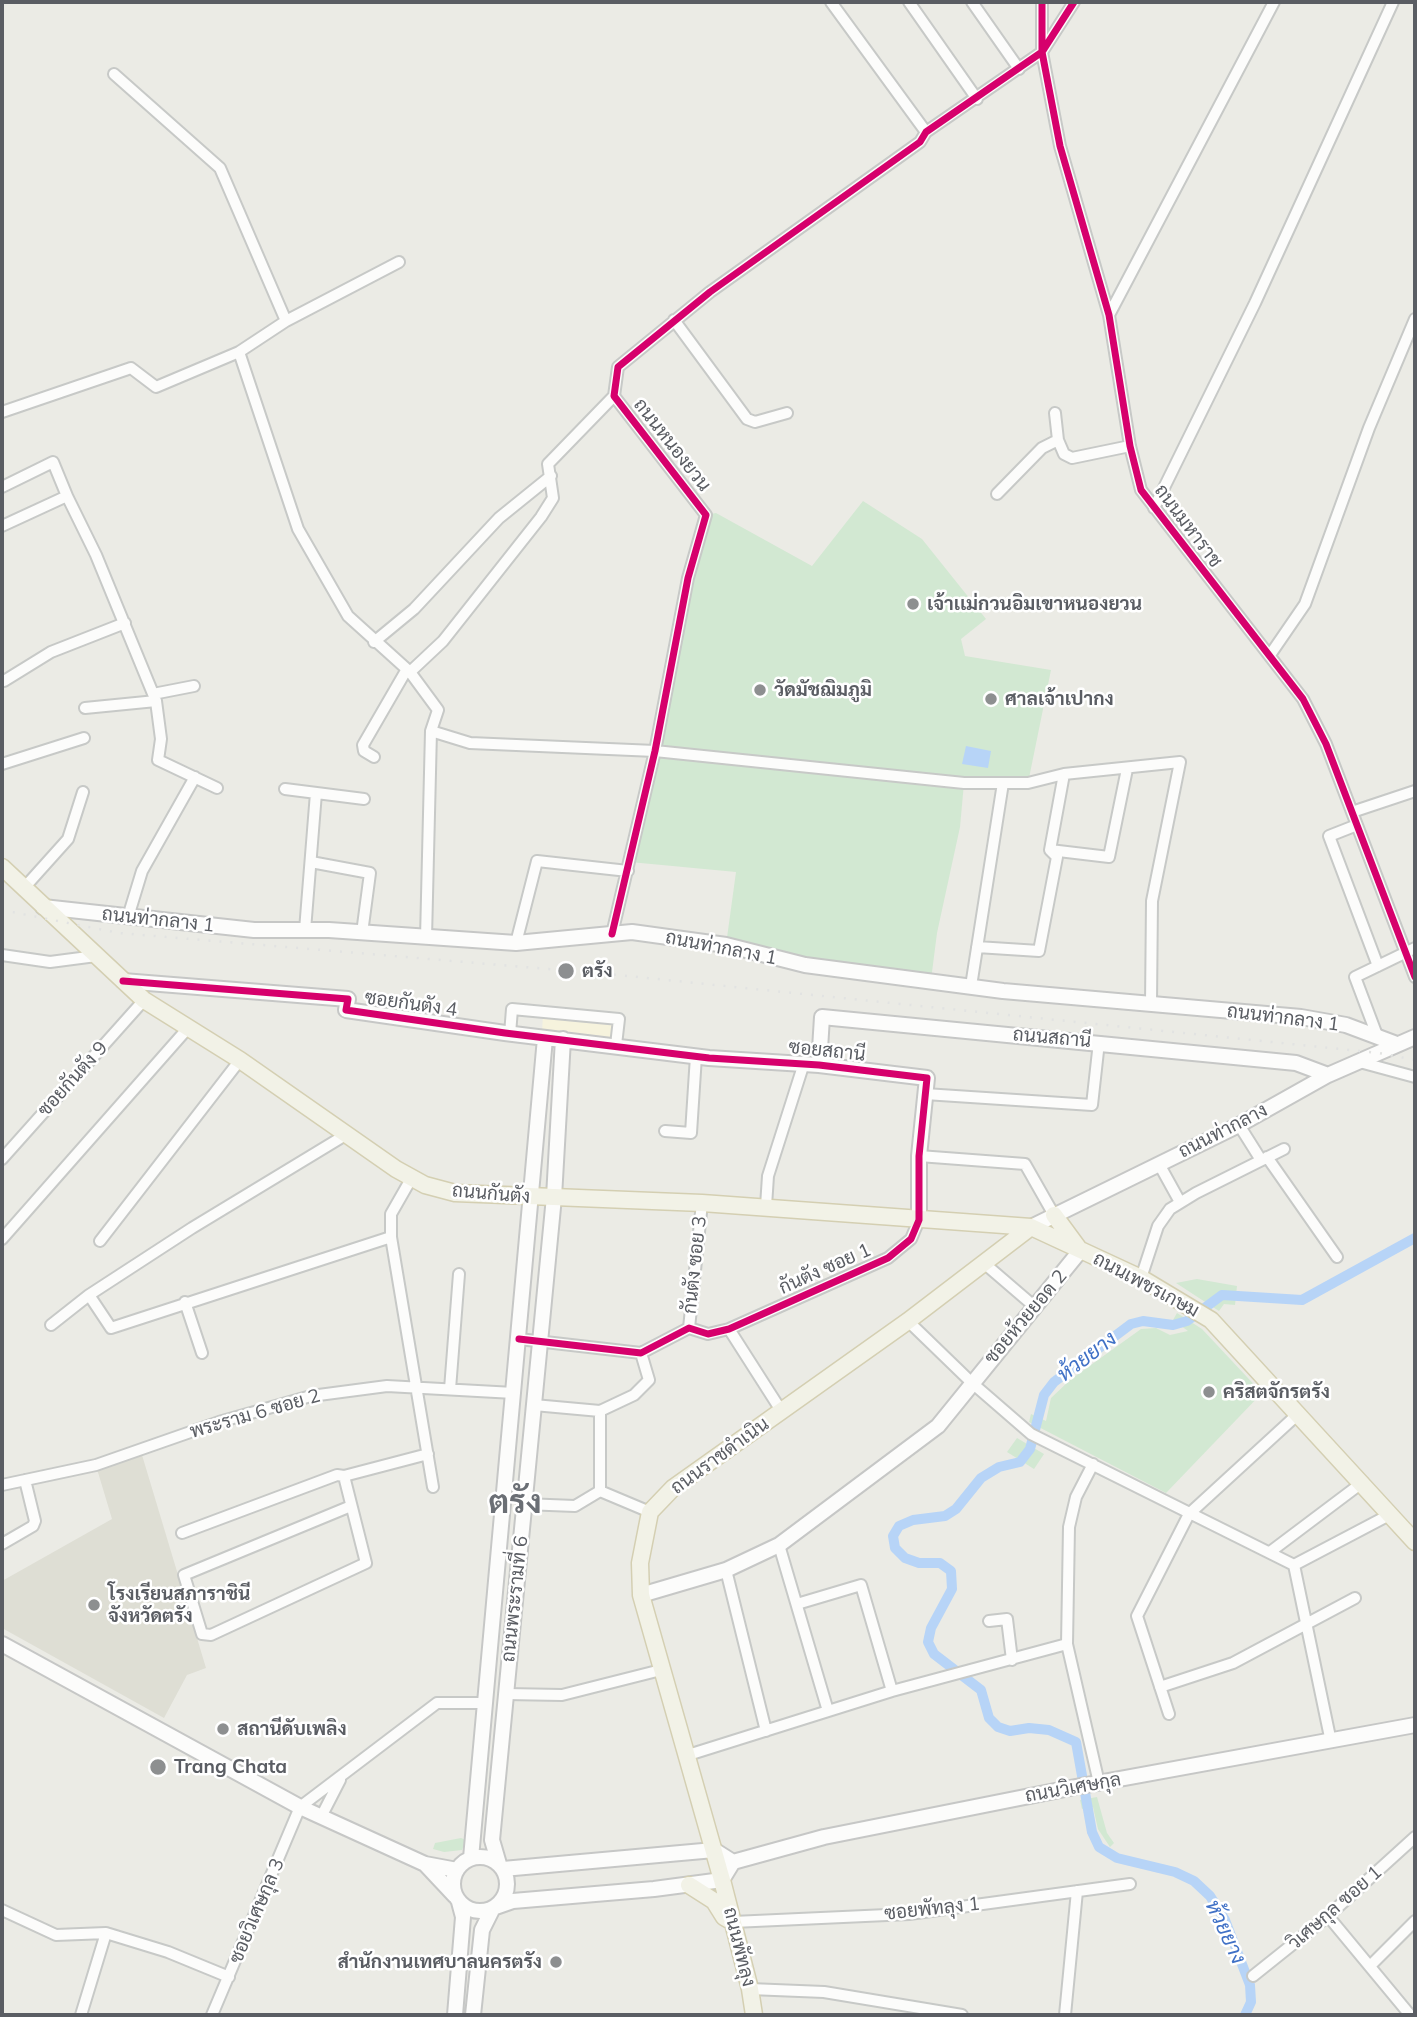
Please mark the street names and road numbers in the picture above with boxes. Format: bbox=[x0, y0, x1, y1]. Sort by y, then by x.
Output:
street label: ถนนหนองยวน bbox=[629, 394, 715, 496]
street label: ถนนมหาราช bbox=[1149, 480, 1227, 572]
street label: ถนนท่ากลาง 1 bbox=[101, 903, 215, 937]
street label: ถนนท่ากลาง 1 bbox=[663, 926, 779, 970]
street label: ซอยกันตัง 4 bbox=[363, 986, 459, 1022]
street label: ถนนท่ากลาง 1 bbox=[1225, 1000, 1341, 1036]
street label: ถนนสถานี bbox=[1012, 1023, 1092, 1053]
street label: ซอยสถานี bbox=[787, 1036, 867, 1066]
street label: ซอยกันตัง 9 bbox=[33, 1037, 113, 1121]
street label: ถนนท่ากลาง bbox=[1175, 1099, 1271, 1163]
street label: ถนนกันตัง bbox=[451, 1179, 531, 1209]
street label: กันตัง ซอย 3 bbox=[679, 1215, 711, 1315]
street label: กันตัง ซอย 1 bbox=[775, 1239, 875, 1299]
street label: ถนนเพชรเกษม bbox=[1089, 1247, 1203, 1323]
street label: ซอยห้วยยอด 2 bbox=[980, 1265, 1072, 1369]
street label: พระราม 6 ซอย 2 bbox=[187, 1385, 323, 1443]
street label: ถนนราชดำเนิน bbox=[666, 1413, 774, 1499]
street label: ถนนพระรามที่ 6 bbox=[497, 1535, 533, 1663]
street label: ถนนวิเศษกุล bbox=[1023, 1768, 1123, 1808]
street label: ซอยวิเศษกุล 3 bbox=[225, 1855, 289, 1967]
street label: วิเศษกุล ซอย 1 bbox=[1283, 1861, 1387, 1955]
street label: ซอยพัทลุง 1 bbox=[883, 1893, 981, 1925]
street label: ถนนพัทลุง bbox=[718, 1905, 760, 1989]

